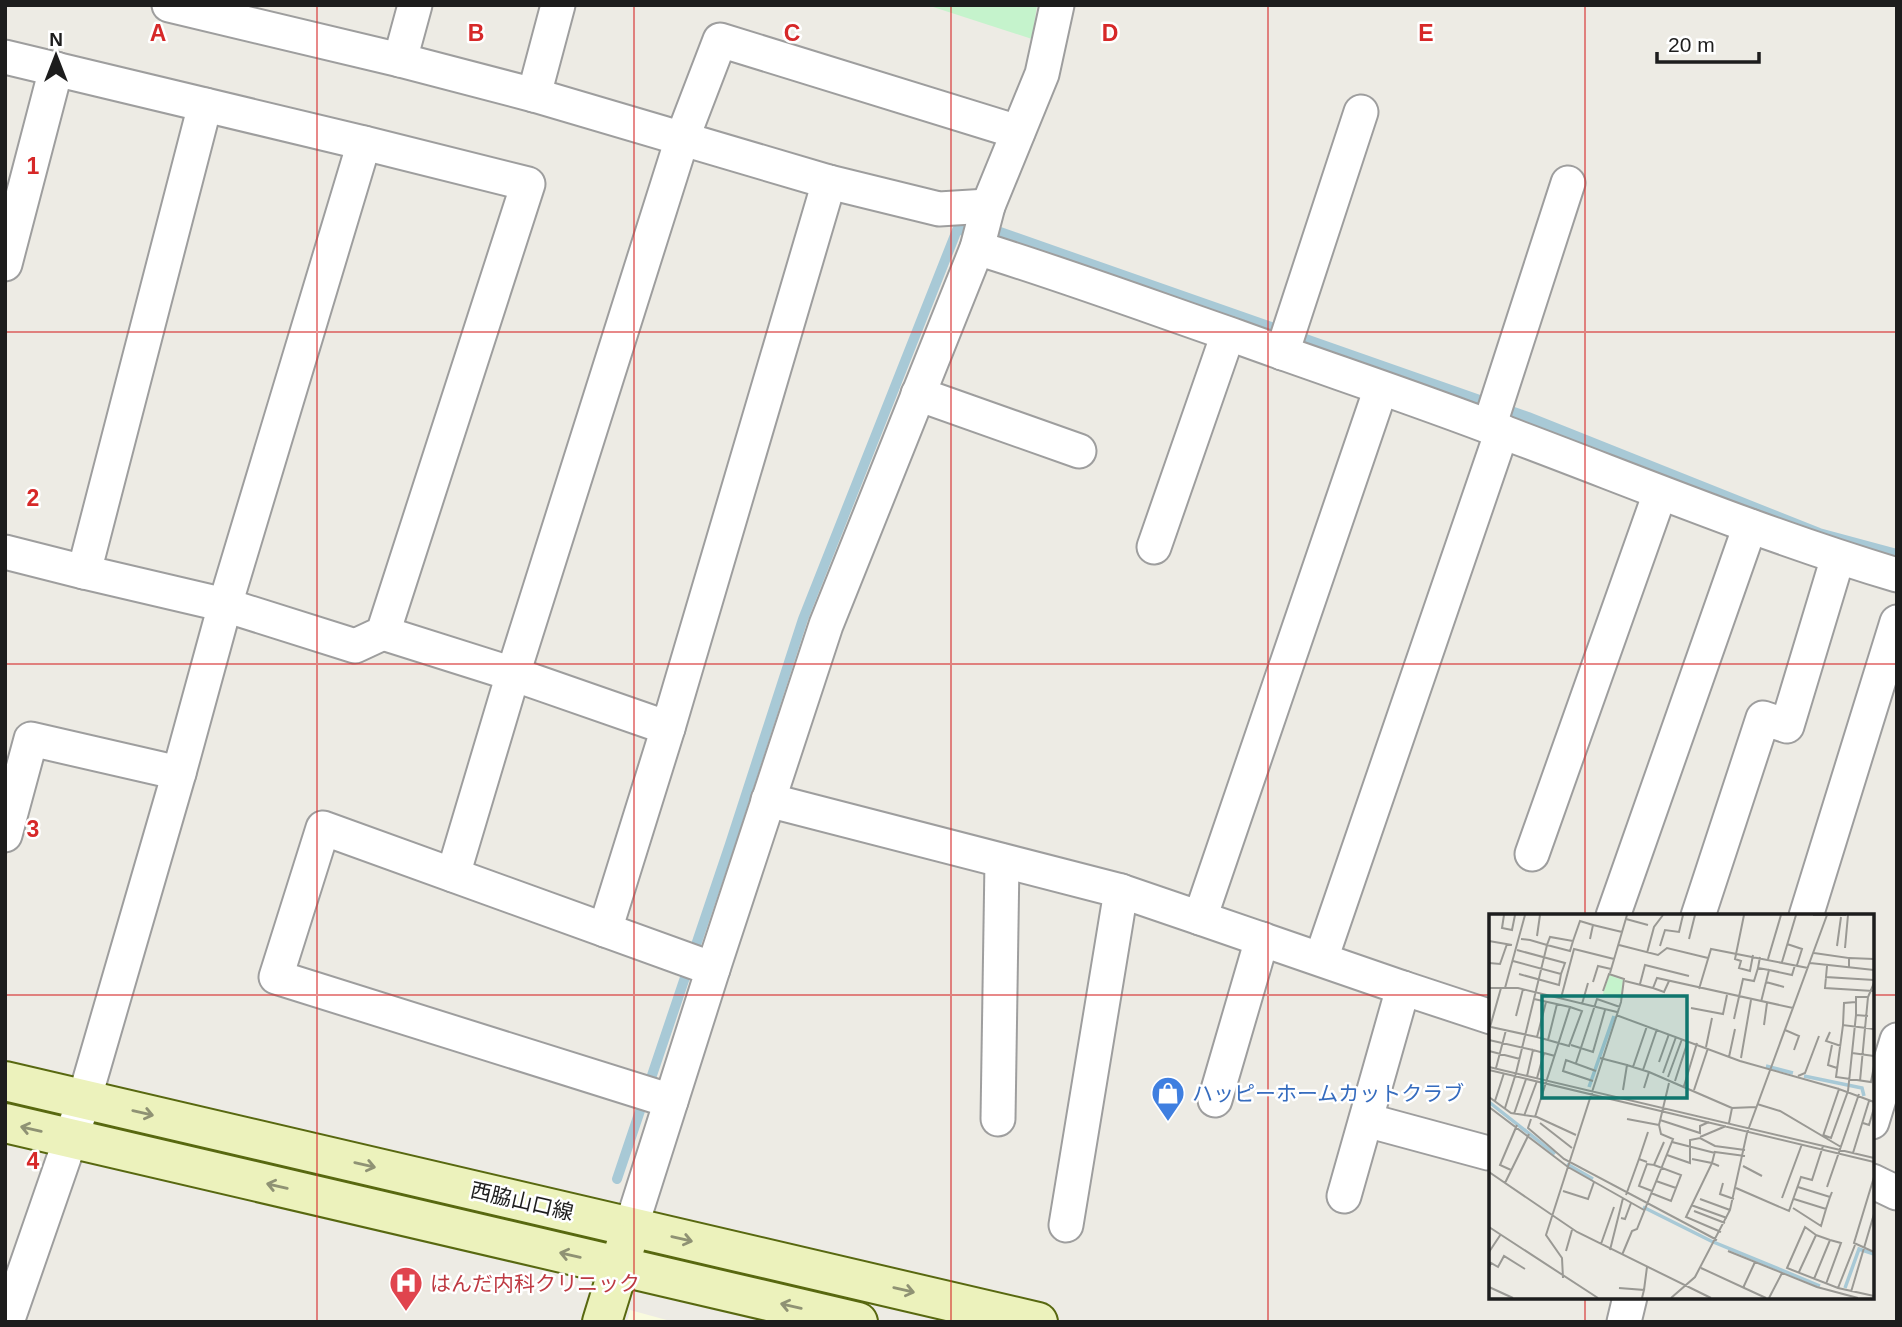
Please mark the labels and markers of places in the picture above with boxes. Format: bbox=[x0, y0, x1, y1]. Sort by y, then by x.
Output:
shop icon: ハッピーホームカットクラブ bbox=[1149, 1074, 1187, 1123]
place label: ハッピーホームカットクラブ bbox=[1192, 1082, 1464, 1105]
hospital icon: はんだ内科クリニック bbox=[387, 1264, 425, 1313]
place label: はんだ内科クリニック bbox=[430, 1272, 640, 1295]

